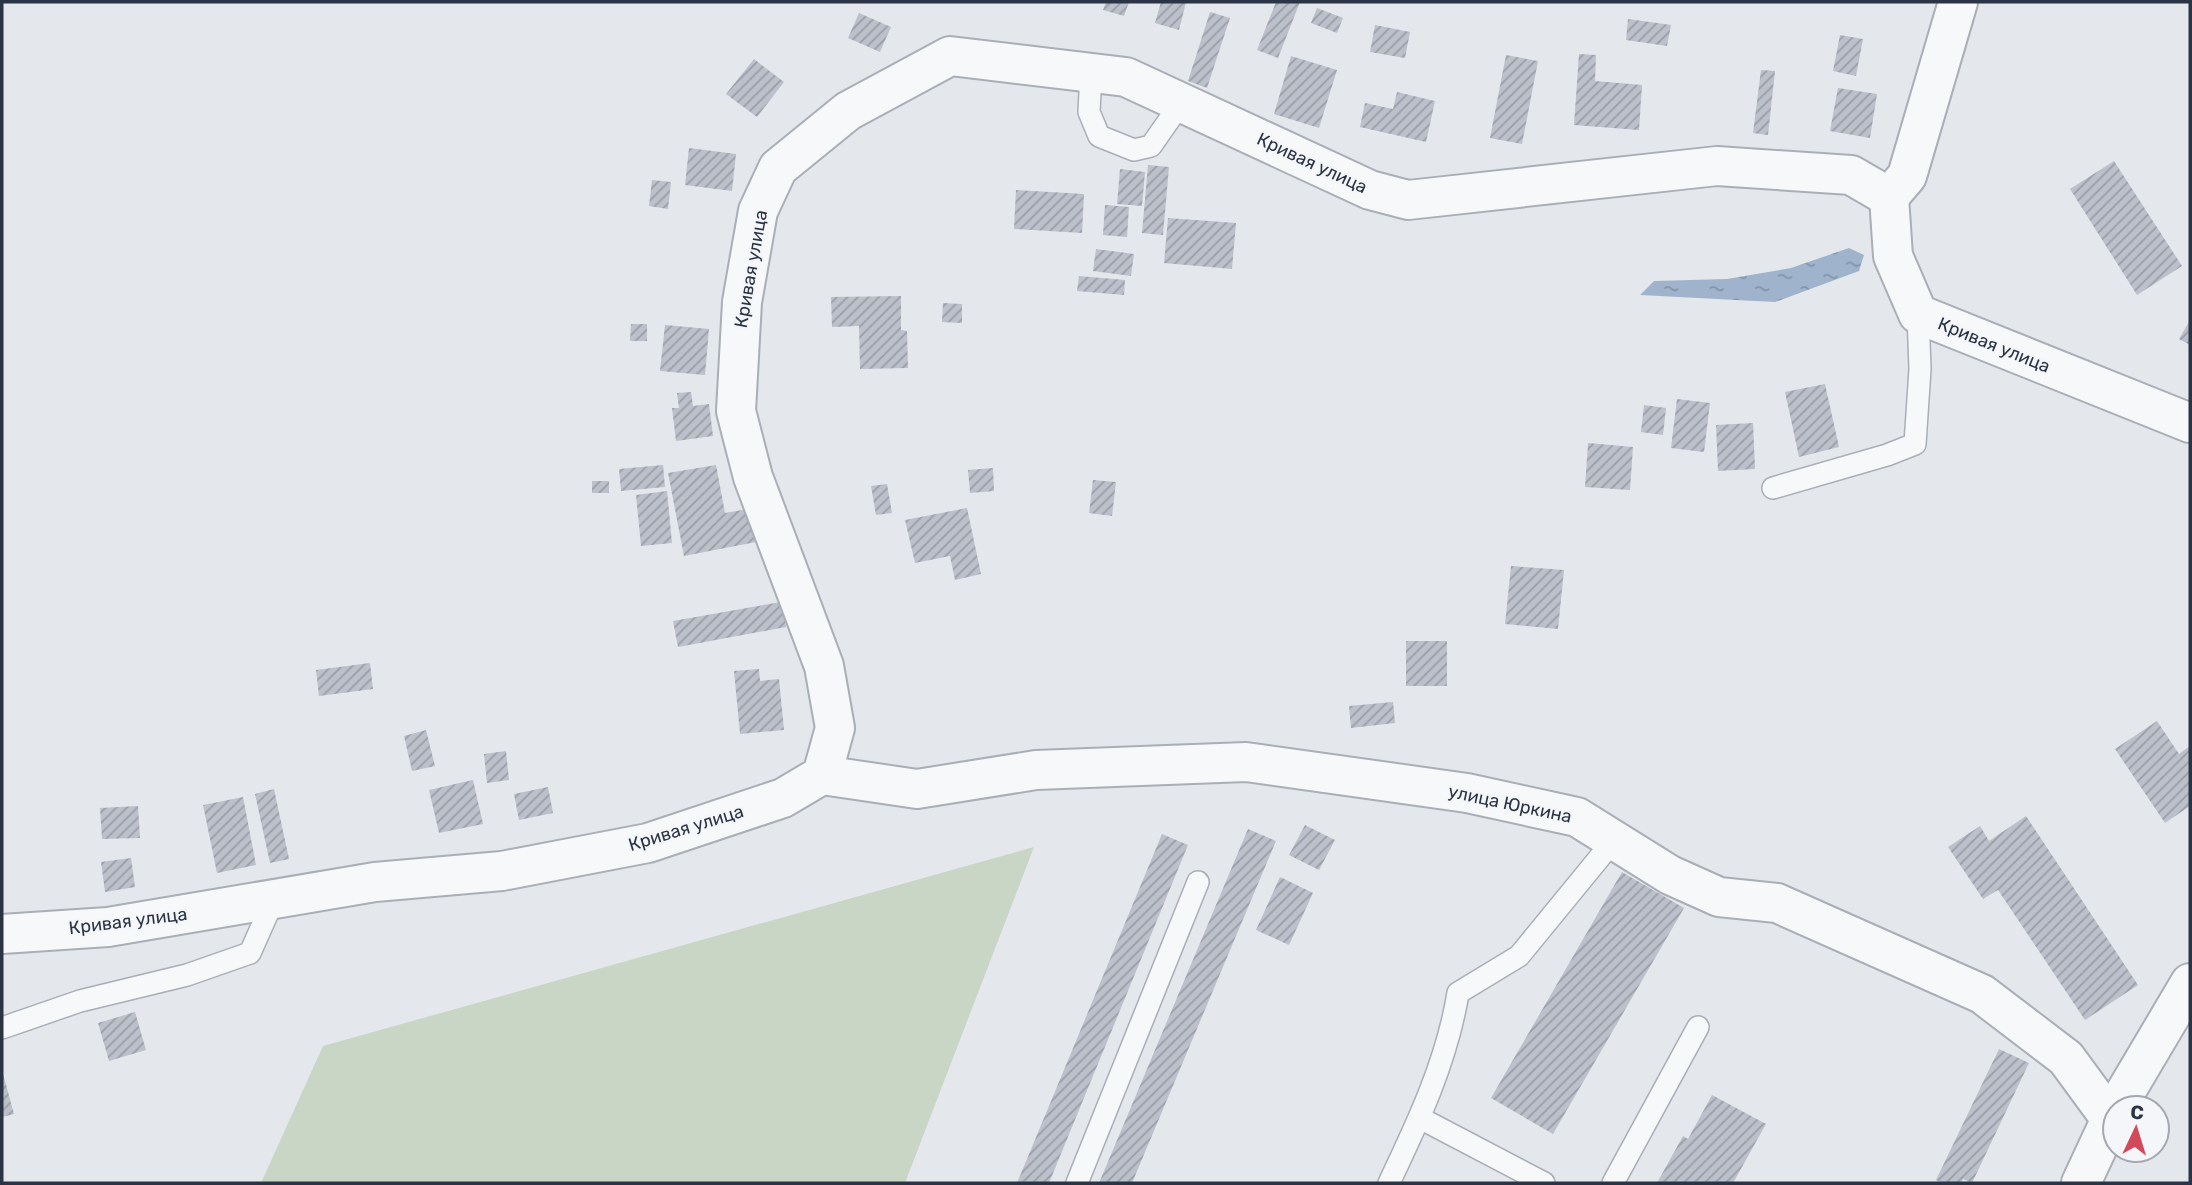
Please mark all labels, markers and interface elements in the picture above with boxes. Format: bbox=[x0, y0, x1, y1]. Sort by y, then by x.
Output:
street label: Кривая улица bbox=[1253, 128, 1371, 198]
street label: Кривая улица bbox=[730, 208, 772, 330]
street label: Кривая улица bbox=[1935, 312, 2053, 378]
street label: улица Юркина bbox=[1446, 780, 1574, 828]
street label: Кривая улица bbox=[626, 800, 746, 856]
street label: Кривая улица bbox=[67, 903, 189, 939]
north arrow bbox=[2101, 1094, 2171, 1164]
text: С bbox=[2130, 1101, 2145, 1124]

